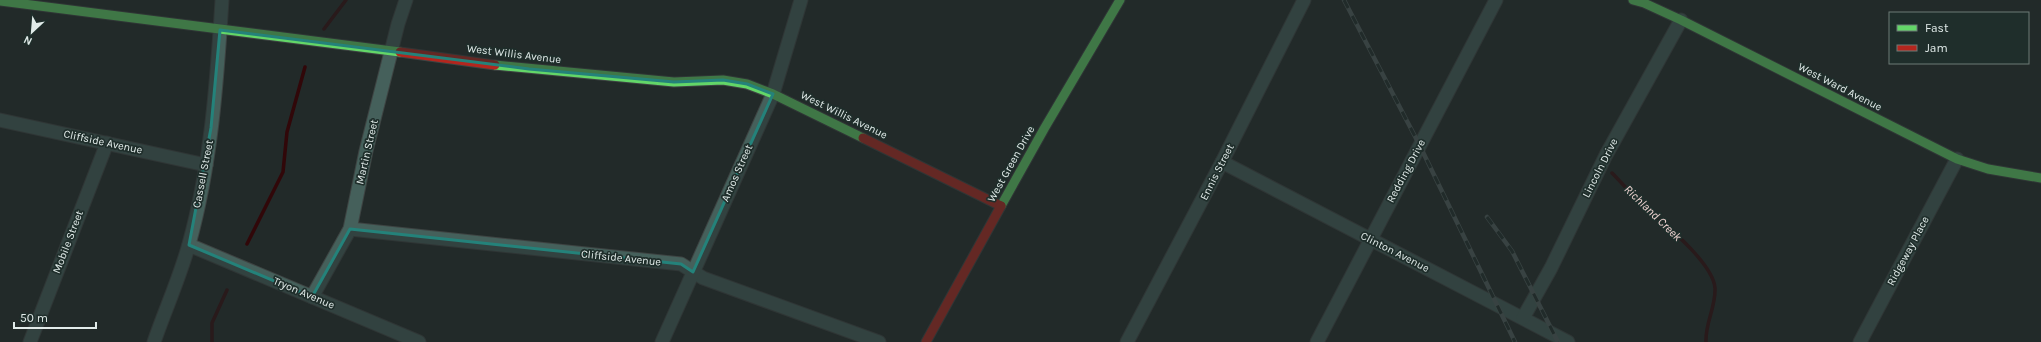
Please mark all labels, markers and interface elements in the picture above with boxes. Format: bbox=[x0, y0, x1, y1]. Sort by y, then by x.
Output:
north arrow bbox=[12, 12, 52, 52]
legend bbox=[1889, 12, 2029, 64]
text: Fast bbox=[1925, 21, 1949, 35]
text: N bbox=[21, 33, 34, 48]
text: Jam bbox=[1925, 41, 1948, 55]
street label: West Willis Avenue bbox=[466, 42, 562, 66]
street label: West Ward Avenue bbox=[1796, 60, 1884, 114]
street label: West Willis Avenue bbox=[799, 88, 890, 142]
street label: Martin Street bbox=[353, 118, 381, 186]
street label: West Green Drive bbox=[985, 123, 1037, 204]
street label: Cliffside Avenue bbox=[62, 127, 144, 157]
street label: Lincoln Drive bbox=[1580, 136, 1621, 200]
street label: Redding Drive bbox=[1384, 137, 1428, 205]
street label: Cassell Street bbox=[190, 139, 216, 209]
street label: Amos Street bbox=[719, 142, 755, 204]
street label: Ennis Street bbox=[1197, 142, 1237, 202]
water label: Richland Creek bbox=[1621, 182, 1685, 245]
street label: Mobile Street bbox=[50, 209, 86, 275]
street label: Ridgeway Place bbox=[1884, 214, 1932, 288]
street label: Clinton Avenue bbox=[1358, 229, 1432, 275]
street label: Cliffside Avenue bbox=[580, 247, 662, 269]
street label: Tryon Avenue bbox=[271, 274, 337, 312]
scale bar bbox=[14, 304, 96, 330]
text: 50 m bbox=[20, 311, 48, 325]

